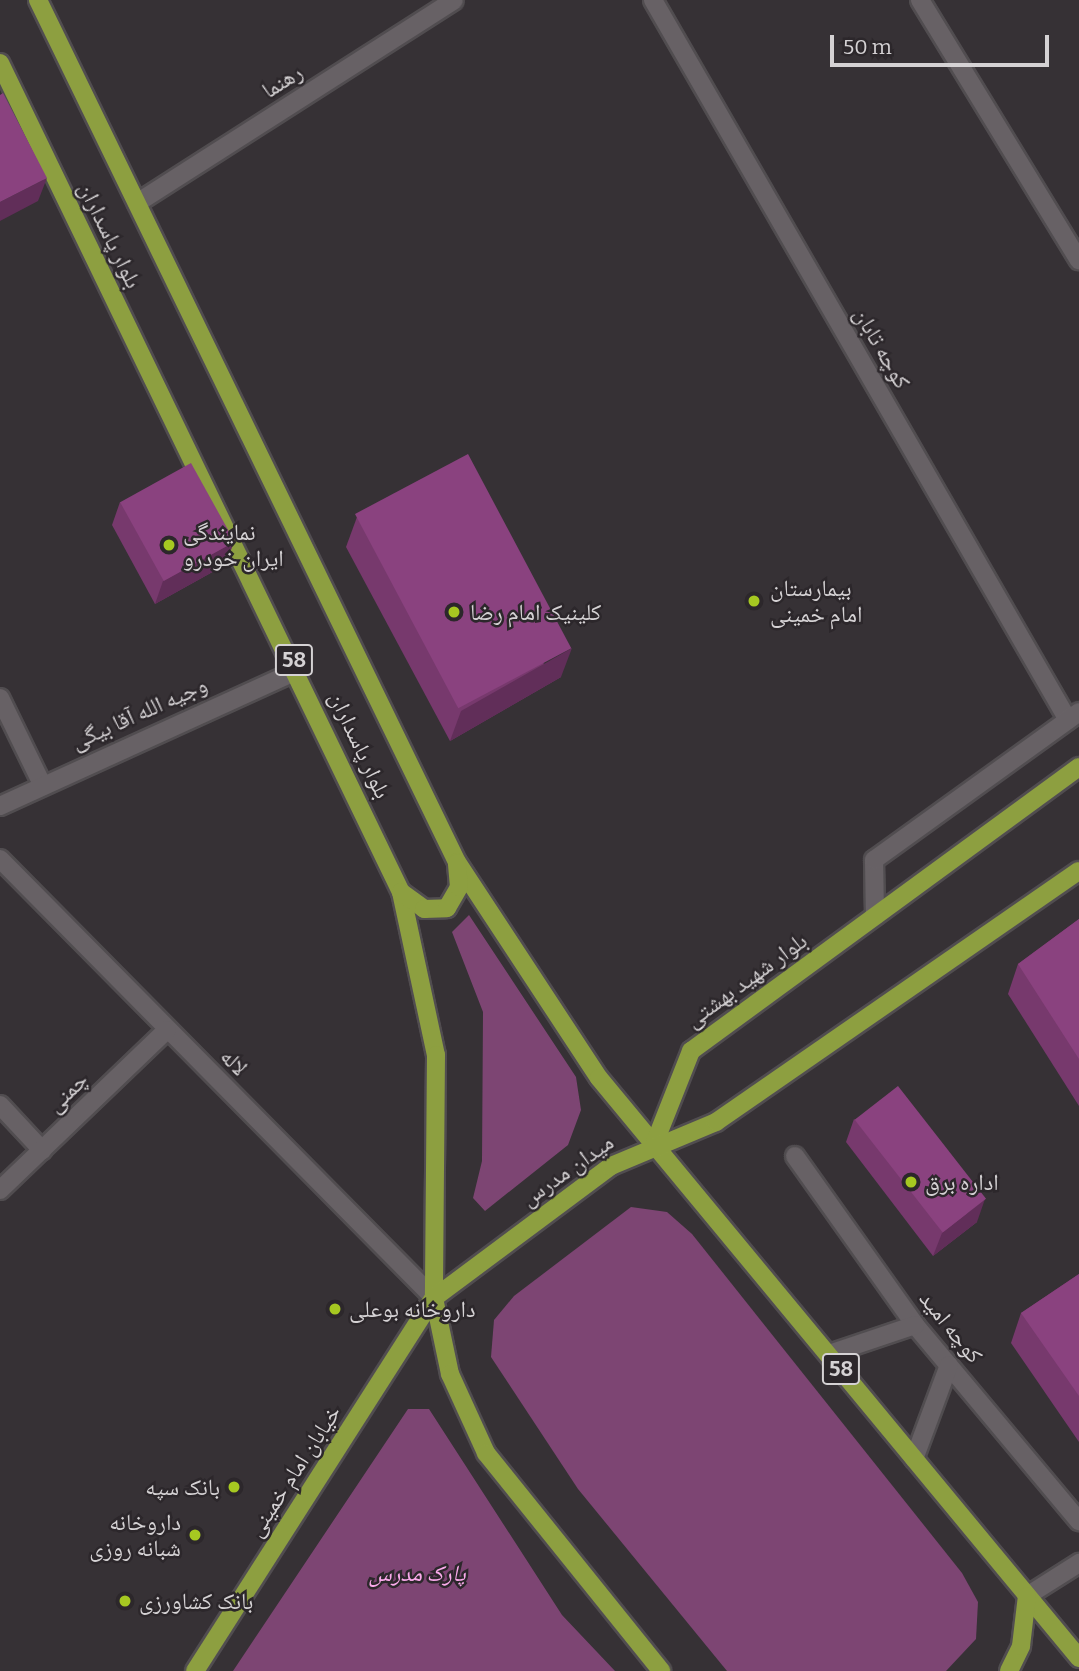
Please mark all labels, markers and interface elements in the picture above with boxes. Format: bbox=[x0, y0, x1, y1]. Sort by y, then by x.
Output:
scale bar bbox=[834, 21, 1053, 65]
text: 50 m bbox=[843, 34, 892, 60]
street label: رهنما bbox=[257, 58, 307, 104]
street label: بلوار پاسداران bbox=[72, 177, 148, 293]
street label: کوچه تابان bbox=[848, 302, 916, 394]
place label: نمایندگی ایران خودرو bbox=[183, 518, 284, 572]
marker: نمایندگی ایران خودرو bbox=[161, 537, 177, 553]
place label: بیمارستان امام خمینی bbox=[770, 574, 863, 628]
marker: بیمارستان امام خمینی bbox=[744, 591, 764, 611]
place label: کلینیک امام رضا bbox=[470, 598, 601, 626]
marker: کلینیک امام رضا bbox=[444, 602, 464, 622]
road number: 58 bbox=[275, 642, 313, 678]
street label: وجیه الله آقا بیگی bbox=[67, 671, 211, 755]
street label: بلوار پاسداران bbox=[323, 687, 397, 803]
street label: بلوار شهید بهشتی bbox=[680, 927, 812, 1033]
street label: لاله bbox=[215, 1043, 253, 1081]
street label: چمنی bbox=[41, 1066, 93, 1118]
street label: میدان مدرس bbox=[515, 1128, 619, 1212]
place label: اداره برق bbox=[925, 1168, 999, 1196]
marker: اداره برق bbox=[903, 1174, 919, 1190]
street label: کوچه امید bbox=[914, 1285, 988, 1369]
place label: داروخانه بوعلی bbox=[349, 1295, 476, 1323]
marker: داروخانه بوعلی bbox=[327, 1301, 343, 1317]
road number: 58 bbox=[822, 1352, 860, 1386]
street label: خیابان امام خمینی bbox=[241, 1400, 347, 1542]
place label: بانک سپه bbox=[145, 1473, 220, 1501]
marker: بانک سپه bbox=[226, 1479, 242, 1495]
place label: داروخانه شبانه روزی bbox=[89, 1508, 181, 1562]
marker: داروخانه شبانه روزی bbox=[187, 1527, 203, 1543]
park label: پارک مدرس bbox=[368, 1559, 466, 1587]
place label: بانک کشاورزی bbox=[139, 1587, 253, 1615]
marker: بانک کشاورزی bbox=[117, 1593, 133, 1609]

